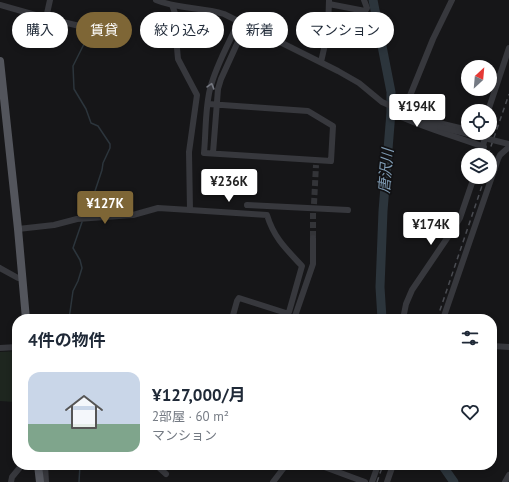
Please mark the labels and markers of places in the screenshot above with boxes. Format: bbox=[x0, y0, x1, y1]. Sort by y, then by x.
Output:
pin: ¥194K bbox=[389, 94, 445, 128]
pin: ¥236K bbox=[201, 169, 257, 203]
pin: ¥127K bbox=[77, 191, 133, 225]
pin: ¥174K bbox=[403, 212, 459, 246]

